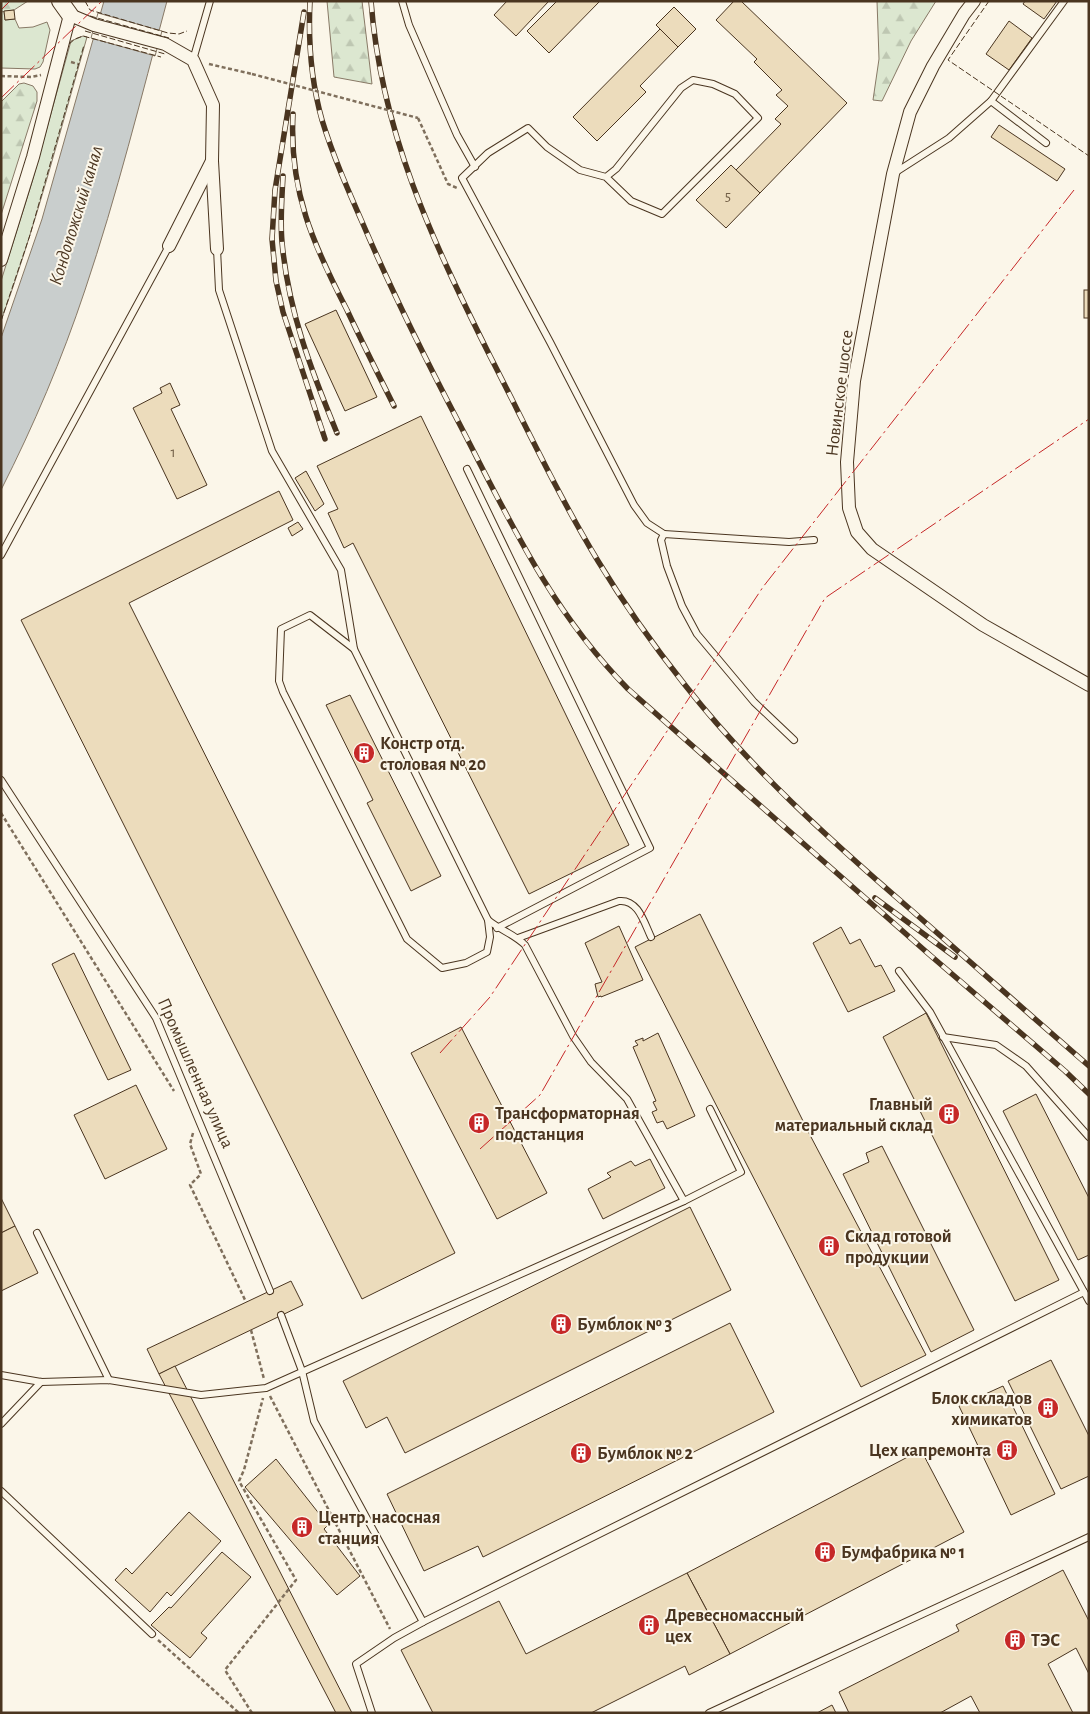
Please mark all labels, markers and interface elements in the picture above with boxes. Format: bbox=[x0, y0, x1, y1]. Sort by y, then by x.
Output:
water label: Кондопожский канал bbox=[46, 144, 107, 287]
house number: 5 bbox=[725, 189, 731, 204]
street label: Новинское шоссе bbox=[823, 329, 857, 457]
house number: 1 bbox=[170, 445, 176, 460]
place label: Констр отд. столовая № 20 bbox=[380, 735, 486, 774]
building icon: Констр отд. столовая № 20 bbox=[352, 741, 376, 765]
street label: Промышленная улица bbox=[154, 996, 236, 1151]
place label: Главный материальный склад bbox=[775, 1096, 933, 1135]
building icon: Главный материальный склад bbox=[937, 1102, 961, 1126]
place label: Трансформаторная подстанция bbox=[495, 1105, 640, 1144]
building icon: Трансформаторная подстанция bbox=[467, 1111, 491, 1135]
place label: Склад готовой продукции bbox=[845, 1228, 952, 1267]
building icon: Склад готовой продукции bbox=[817, 1234, 841, 1258]
building icon: Бумблок № 3 bbox=[549, 1312, 573, 1336]
place label: Бумблок № 3 bbox=[577, 1316, 672, 1334]
place label: Блок складов химикатов bbox=[931, 1390, 1032, 1429]
building icon: Блок складов химикатов bbox=[1036, 1396, 1060, 1420]
building icon: Цех капремонта bbox=[995, 1438, 1019, 1462]
building icon: Бумблок № 2 bbox=[569, 1441, 593, 1465]
place label: Цех капремонта bbox=[869, 1442, 991, 1460]
place label: Бумблок № 2 bbox=[597, 1445, 693, 1463]
place label: Центр. насосная станция bbox=[318, 1509, 440, 1548]
building icon: Центр. насосная станция bbox=[290, 1515, 314, 1539]
building icon: Бумфабрика № 1 bbox=[813, 1540, 837, 1564]
place label: Бумфабрика № 1 bbox=[841, 1544, 965, 1562]
place label: Древесномассный цех bbox=[665, 1607, 805, 1646]
building icon: Древесномассный цех bbox=[637, 1613, 661, 1637]
building icon: ТЭС bbox=[1003, 1628, 1027, 1652]
place label: ТЭС bbox=[1031, 1632, 1060, 1650]

